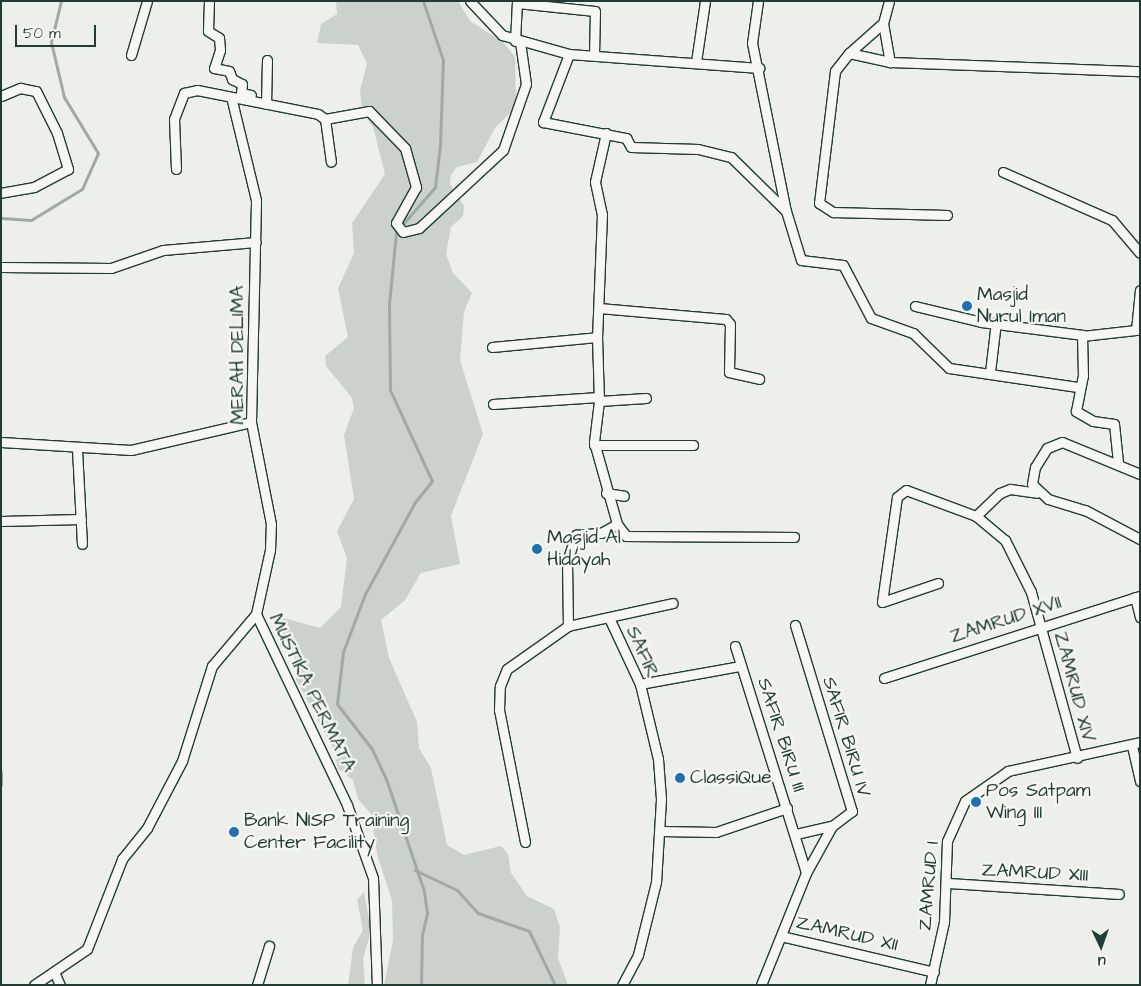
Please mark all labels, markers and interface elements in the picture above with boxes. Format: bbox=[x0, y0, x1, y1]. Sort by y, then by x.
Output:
scale bar bbox=[18, 15, 99, 47]
text: 50 m bbox=[23, 23, 61, 44]
place label: Masjid Nurul Iman bbox=[977, 284, 1066, 328]
street label: MERAH DELIMA bbox=[227, 285, 249, 425]
marker: Masjid Nurul Iman bbox=[961, 300, 973, 312]
place label: Masjid Al Hidayah bbox=[547, 527, 621, 571]
marker: Masjid Al Hidayah bbox=[531, 543, 543, 555]
street label: ZAMRUD XVII bbox=[947, 591, 1065, 649]
street label: MUSTIKA PERMATA bbox=[264, 610, 360, 776]
street label: SAFIR bbox=[621, 623, 663, 681]
street label: ZAMRUD XIV bbox=[1048, 629, 1100, 745]
street label: SAFIR BIRU IV bbox=[817, 674, 875, 800]
street label: SAFIR BIRU III bbox=[752, 675, 810, 795]
place label: ClassiQue bbox=[690, 767, 772, 789]
marker: ClassiQue bbox=[674, 772, 686, 784]
place label: Pos Satpam Wing III bbox=[986, 780, 1091, 824]
marker: Pos Satpam Wing III bbox=[970, 796, 982, 808]
place label: Bank NISP Training Center Facility bbox=[244, 810, 409, 854]
marker: Bank NISP Training Center Facility bbox=[228, 826, 240, 838]
street label: ZAMRUD I bbox=[914, 840, 944, 932]
street label: ZAMRUD XIII bbox=[981, 859, 1089, 887]
street label: ZAMRUD XII bbox=[794, 911, 900, 957]
north arrow bbox=[1076, 921, 1126, 971]
text: U bbox=[1097, 951, 1106, 971]

